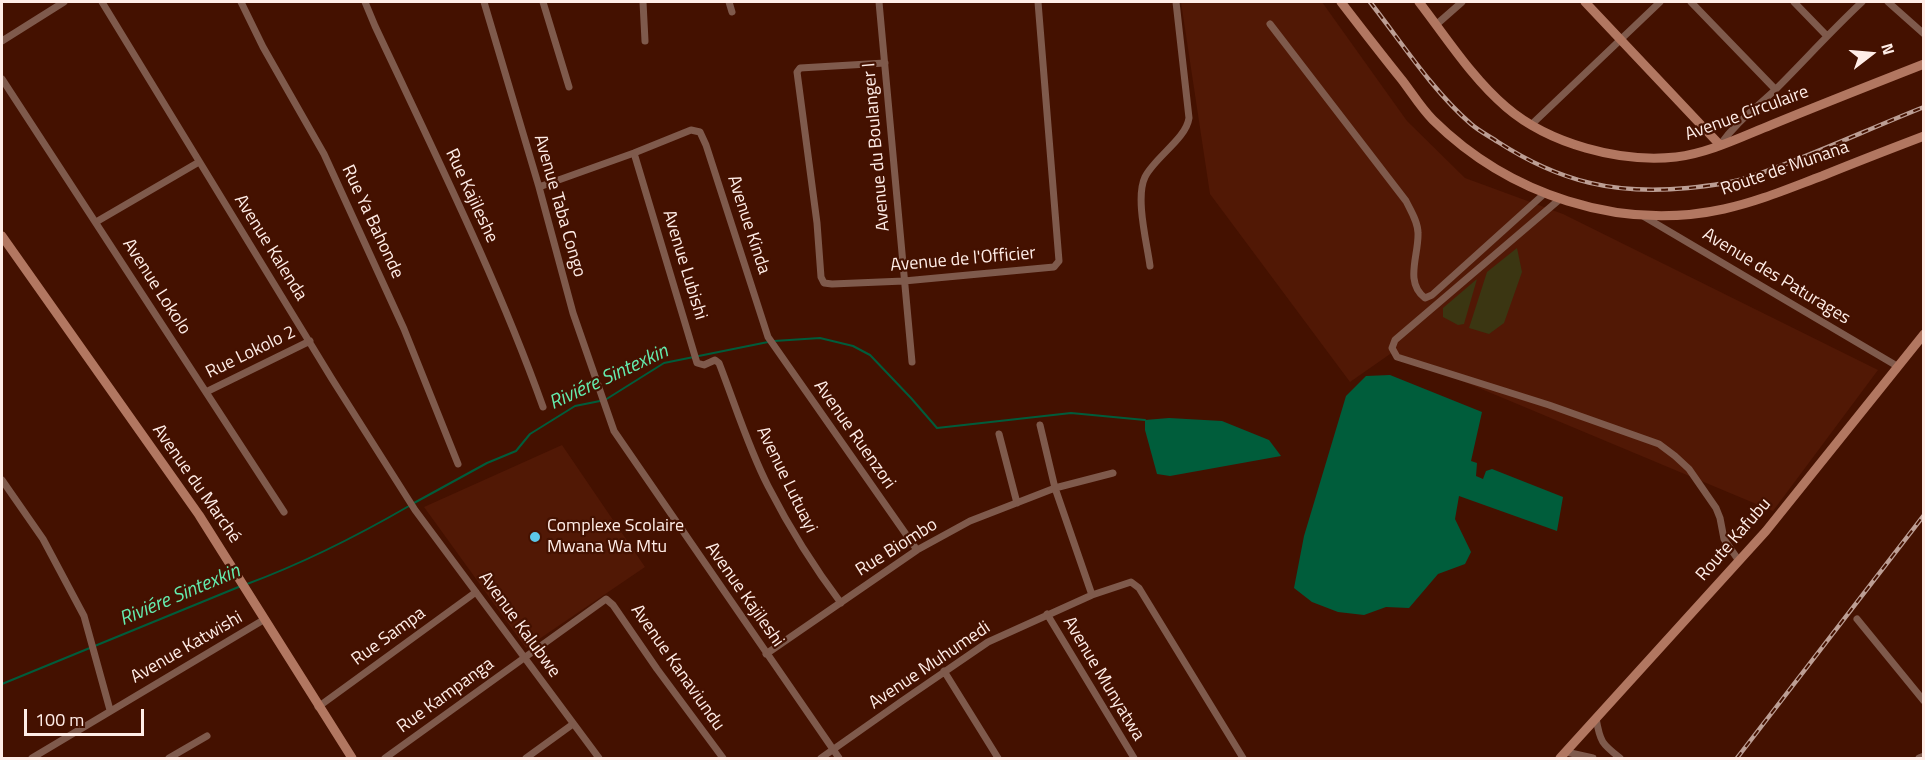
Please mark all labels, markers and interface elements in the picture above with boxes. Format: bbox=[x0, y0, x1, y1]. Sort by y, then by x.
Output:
north arrow bbox=[1841, 24, 1901, 84]
text: N bbox=[1875, 40, 1901, 58]
street label: Avenue du Boulanger I bbox=[859, 62, 895, 232]
street label: Avenue Circulaire bbox=[1682, 82, 1812, 146]
street label: Avenue Taba Congo bbox=[528, 132, 590, 280]
street label: Route de Munana bbox=[1718, 137, 1852, 201]
street label: Rue Kajileshe bbox=[440, 146, 502, 246]
street label: Rue Ya Bahonde bbox=[336, 162, 408, 282]
street label: Avenue Kinda bbox=[722, 173, 774, 277]
street label: Avenue Kalenda bbox=[229, 191, 311, 305]
street label: Avenue Lubishi bbox=[657, 207, 711, 323]
street label: Avenue des Paturages bbox=[1698, 224, 1854, 330]
street label: Avenue Lokolo bbox=[117, 235, 195, 339]
street label: Avenue de l'Officier bbox=[890, 243, 1036, 277]
street label: Rue Lokolo 2 bbox=[203, 322, 299, 384]
water label: Riviére Sintexkin bbox=[546, 340, 672, 416]
street label: Avenue Ruenzori bbox=[809, 377, 899, 493]
street label: Avenue du Marché bbox=[147, 420, 245, 548]
street label: Avenue Lutuayi bbox=[751, 423, 821, 537]
street label: Route Kafubu bbox=[1692, 494, 1776, 586]
street label: Rue Biombo bbox=[852, 514, 942, 582]
place label: Complexe Scolaire Mwana Wa Mtu bbox=[547, 516, 684, 558]
marker: Complexe Scolaire Mwana Wa Mtu bbox=[528, 530, 542, 544]
street label: Avenue Kajileshi bbox=[700, 539, 788, 651]
water label: Riviére Sintexkin bbox=[116, 560, 244, 632]
street label: Avenue Kalubwe bbox=[473, 568, 565, 682]
street label: Avenue Kanaviundu bbox=[625, 601, 729, 735]
street label: Rue Sampa bbox=[348, 603, 430, 671]
street label: Avenue Katwishi bbox=[127, 607, 247, 689]
street label: Avenue Munyatwa bbox=[1057, 613, 1149, 745]
street label: Avenue Muhumedi bbox=[865, 617, 995, 715]
street label: Rue Kampanga bbox=[393, 654, 499, 738]
scale bar bbox=[27, 697, 147, 735]
text: 100 m bbox=[35, 706, 84, 733]

